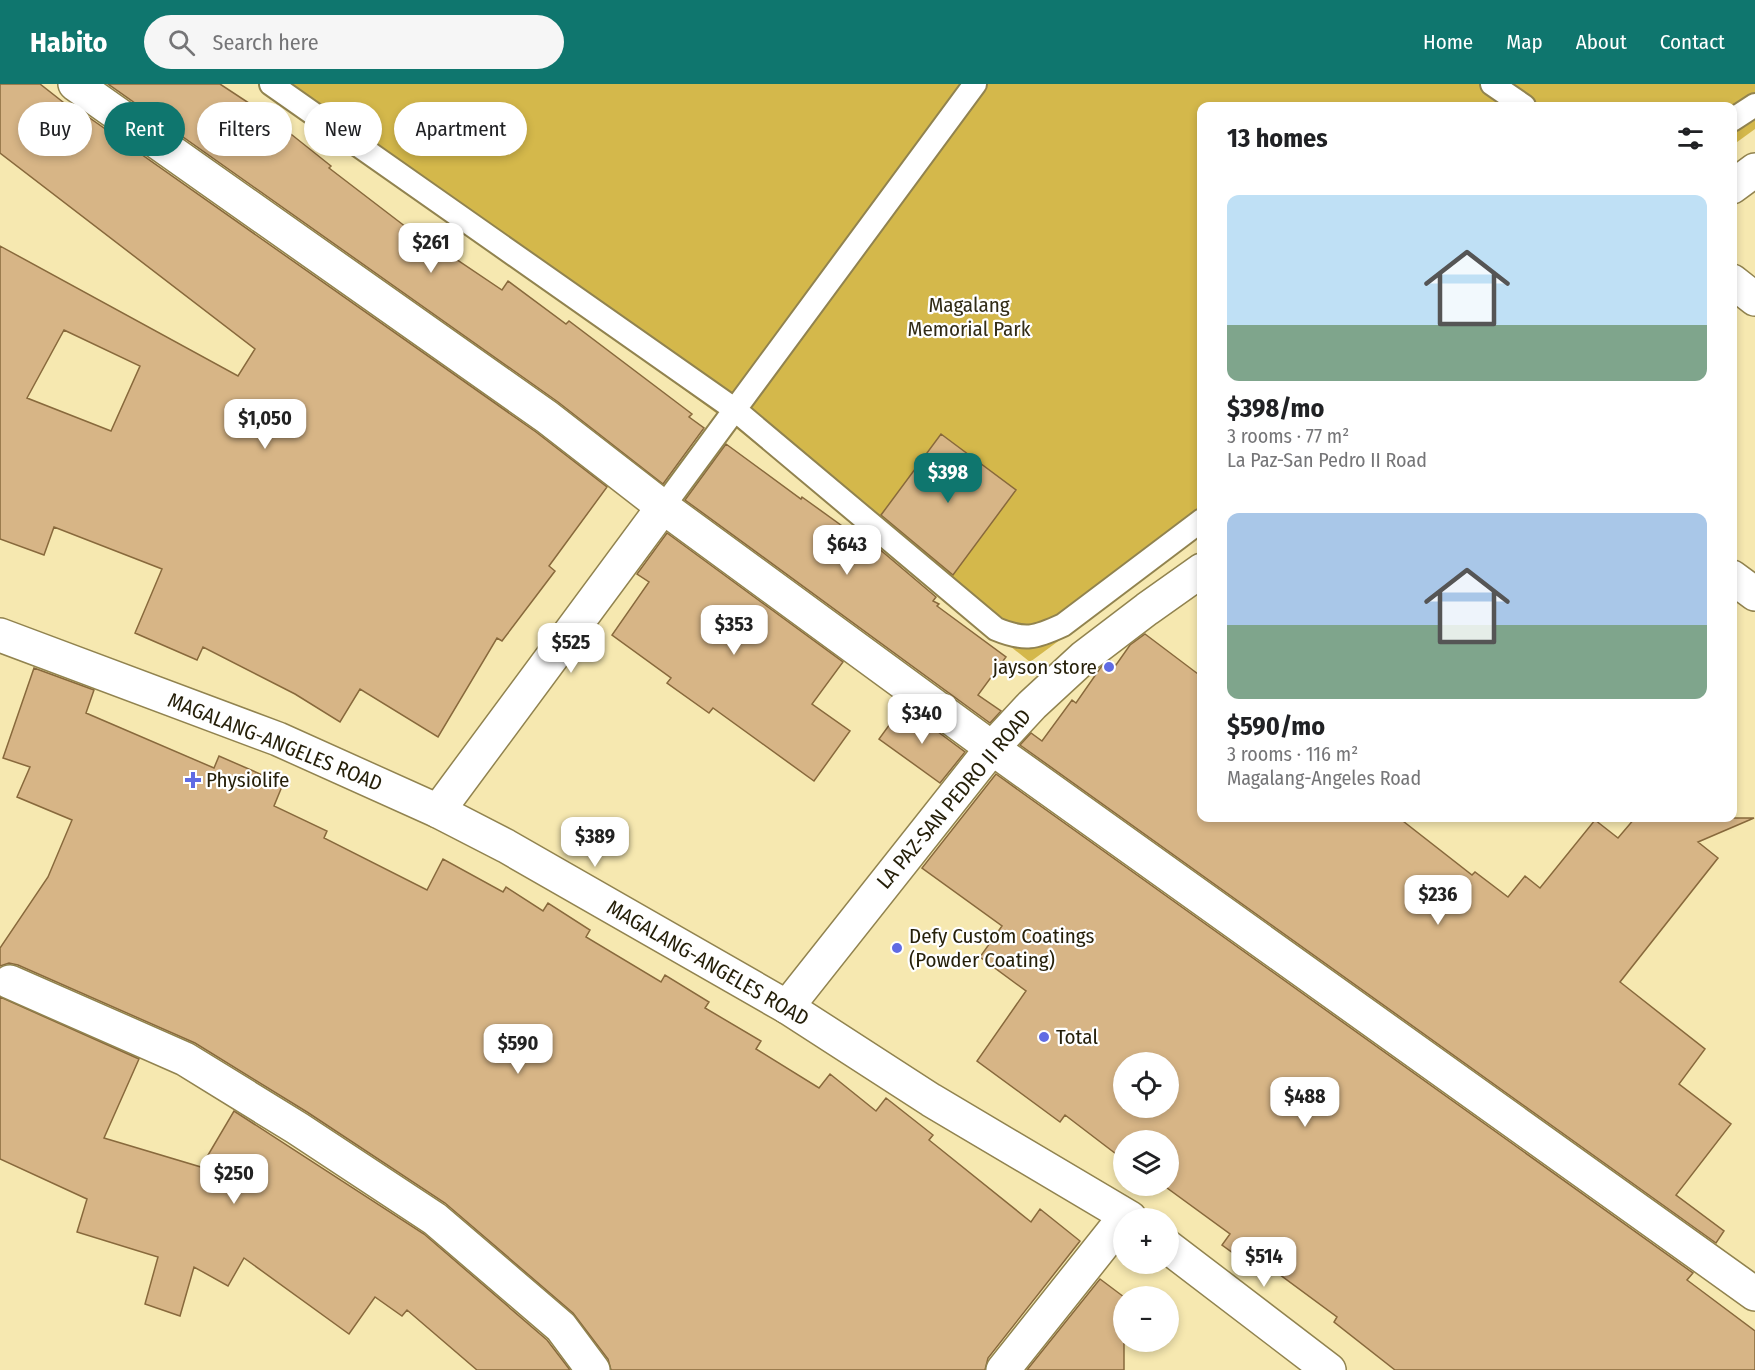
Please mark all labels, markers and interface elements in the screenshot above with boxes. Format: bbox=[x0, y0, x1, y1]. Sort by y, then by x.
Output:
search box bbox=[144, 15, 564, 69]
text: Habito bbox=[30, 26, 108, 59]
icon: search bbox=[165, 26, 198, 59]
text: Search here bbox=[213, 29, 319, 56]
text: Home bbox=[1423, 29, 1473, 55]
text: Map bbox=[1506, 29, 1543, 55]
text: About bbox=[1576, 29, 1627, 55]
text: Contact bbox=[1660, 29, 1725, 55]
chip: Buy bbox=[18, 102, 92, 156]
chip: Rent bbox=[104, 102, 185, 156]
chip: Filters bbox=[197, 102, 292, 156]
chip: New bbox=[304, 102, 382, 156]
chip: Apartment bbox=[394, 102, 527, 156]
icon: filters bbox=[1674, 122, 1707, 155]
text: 13 homes bbox=[1227, 123, 1328, 154]
pin: $261 bbox=[395, 223, 467, 274]
text: $261 bbox=[413, 230, 449, 254]
icon: home bbox=[1413, 234, 1521, 342]
park label: Magalang Memorial Park bbox=[908, 292, 1031, 342]
text: $398/mo bbox=[1227, 393, 1324, 424]
pin: $1,050 bbox=[216, 399, 314, 450]
text: $1,050 bbox=[238, 406, 292, 430]
text: 3 rooms · 77 m² bbox=[1227, 424, 1349, 448]
text: La Paz-San Pedro II Road bbox=[1227, 448, 1427, 472]
pin: $398 bbox=[912, 453, 984, 504]
text: $398 bbox=[928, 460, 968, 484]
pin: $643 bbox=[811, 525, 883, 576]
text: $643 bbox=[827, 532, 867, 556]
icon: home bbox=[1413, 552, 1521, 660]
pin: $353 bbox=[698, 605, 770, 656]
text: $353 bbox=[715, 612, 753, 636]
pin: $525 bbox=[535, 623, 607, 674]
text: $525 bbox=[552, 630, 590, 654]
place label: jayson store bbox=[992, 654, 1097, 680]
marker: jayson store bbox=[1102, 660, 1116, 674]
street label: MAGALANG-ANGELES ROAD bbox=[164, 687, 386, 797]
pin: $340 bbox=[886, 694, 958, 745]
text: $340 bbox=[902, 701, 942, 725]
street label: LA PAZ-SAN PEDRO II ROAD bbox=[871, 704, 1037, 894]
text: $590/mo bbox=[1227, 711, 1325, 742]
text: 3 rooms · 116 m² bbox=[1227, 742, 1358, 766]
text: Magalang-Angeles Road bbox=[1227, 766, 1421, 790]
place label: Physiolife bbox=[206, 767, 289, 793]
marker: Physiolife bbox=[184, 771, 202, 789]
pin: $389 bbox=[559, 817, 631, 868]
text: $389 bbox=[575, 824, 615, 848]
pin: $236 bbox=[1402, 875, 1474, 926]
text: $236 bbox=[1419, 882, 1457, 906]
street label: MAGALANG-ANGELES ROAD bbox=[602, 894, 814, 1032]
place label: Defy Custom Coatings (Powder Coating) bbox=[909, 923, 1095, 973]
marker: Defy Custom Coatings (Powder Coating) bbox=[890, 941, 904, 955]
pin: $590 bbox=[482, 1024, 554, 1075]
place label: Total bbox=[1056, 1024, 1098, 1050]
marker: Total bbox=[1037, 1030, 1051, 1044]
text: $590 bbox=[498, 1031, 538, 1055]
map controls bbox=[1113, 1052, 1179, 1352]
button: locate bbox=[1113, 1052, 1179, 1118]
pin: $488 bbox=[1269, 1077, 1341, 1128]
text: $488 bbox=[1284, 1084, 1326, 1108]
button: layers bbox=[1113, 1130, 1179, 1196]
pin: $250 bbox=[198, 1154, 270, 1205]
text: $250 bbox=[214, 1161, 254, 1185]
button: + bbox=[1113, 1208, 1179, 1274]
pin: $514 bbox=[1228, 1237, 1300, 1288]
text: $514 bbox=[1245, 1244, 1283, 1268]
button: − bbox=[1113, 1286, 1179, 1352]

